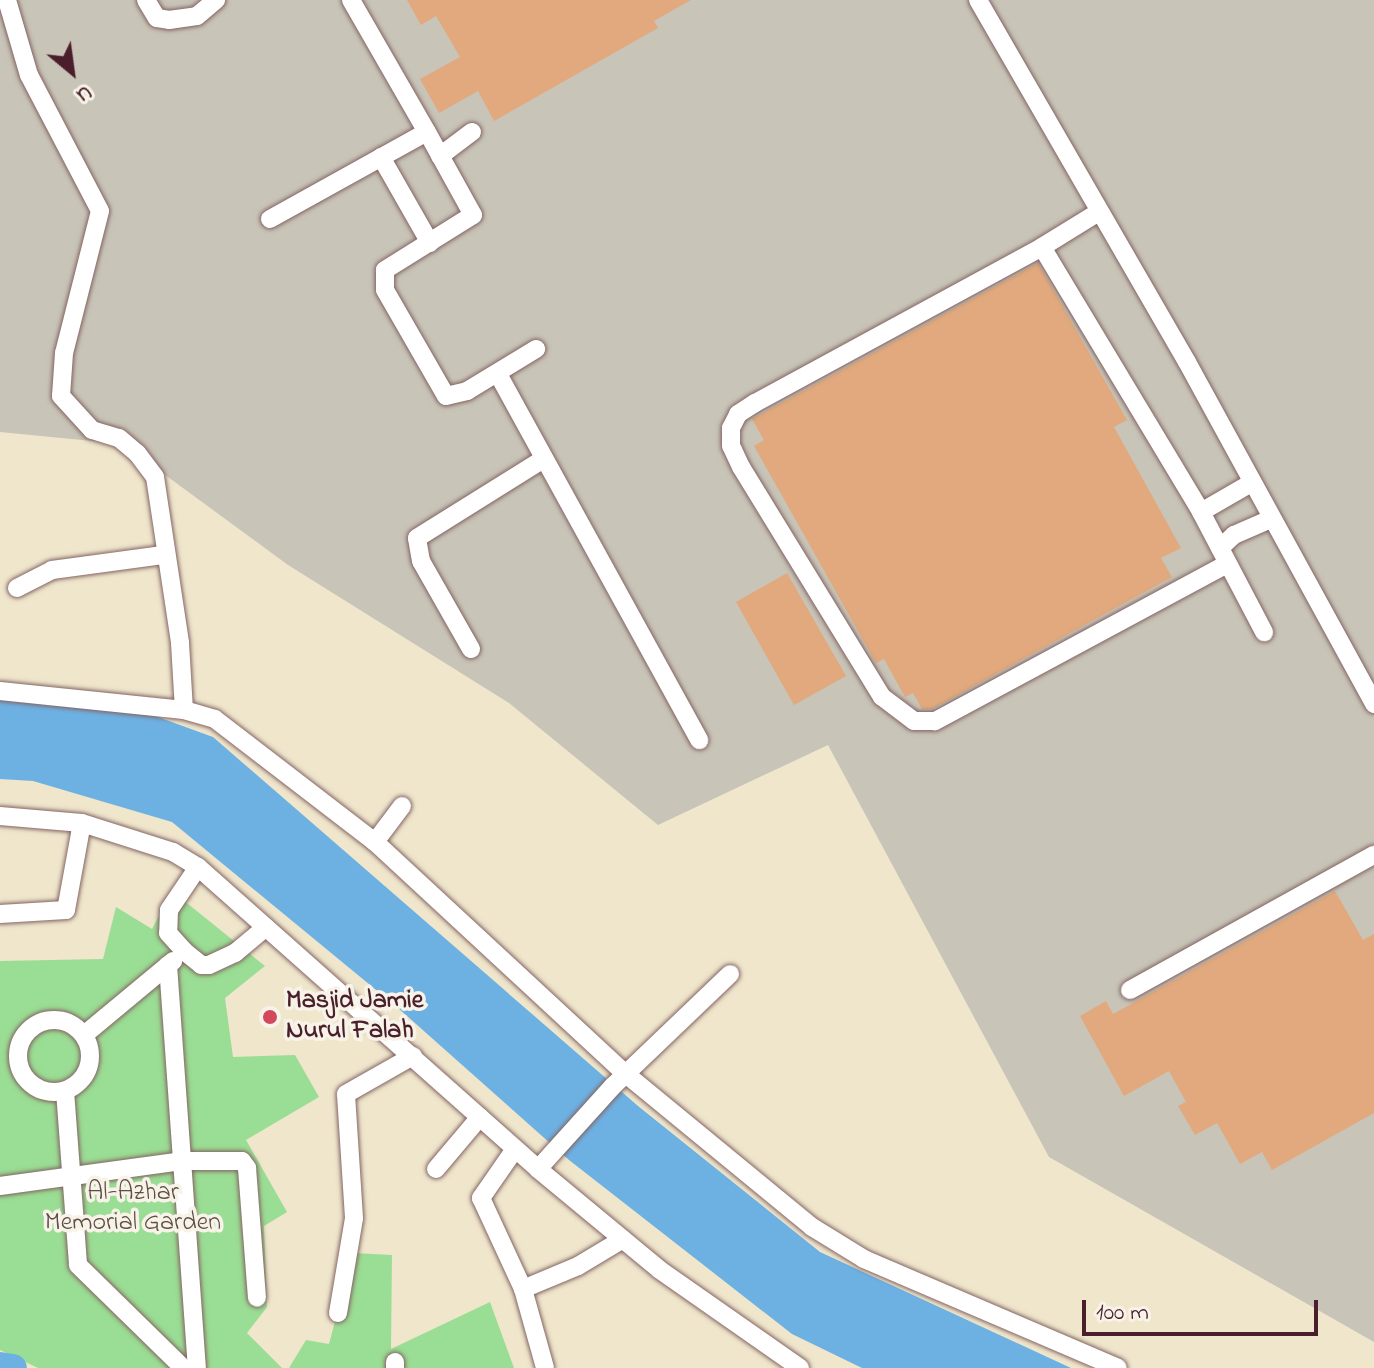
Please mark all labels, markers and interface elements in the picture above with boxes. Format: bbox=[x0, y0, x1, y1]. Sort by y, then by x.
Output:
north arrow bbox=[32, 32, 112, 112]
text: U bbox=[70, 76, 97, 110]
place label: Masjid Jamie Nurul Falah bbox=[286, 986, 423, 1048]
marker: Masjid Jamie Nurul Falah bbox=[261, 1008, 279, 1026]
park label: Al-Azhar Memorial Garden bbox=[45, 1178, 221, 1240]
scale bar bbox=[1086, 1284, 1322, 1334]
text: 100 m bbox=[1096, 1296, 1149, 1331]

